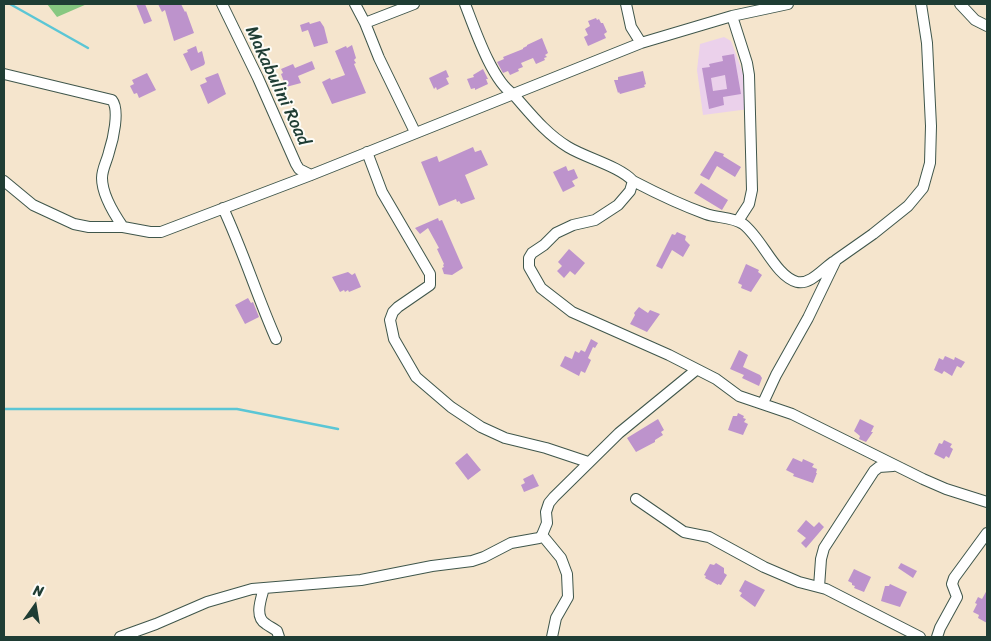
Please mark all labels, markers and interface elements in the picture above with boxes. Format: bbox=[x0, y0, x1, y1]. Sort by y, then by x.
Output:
street label: Makabulini Road bbox=[240, 23, 314, 149]
text: N bbox=[31, 578, 46, 604]
north arrow bbox=[10, 581, 60, 631]

